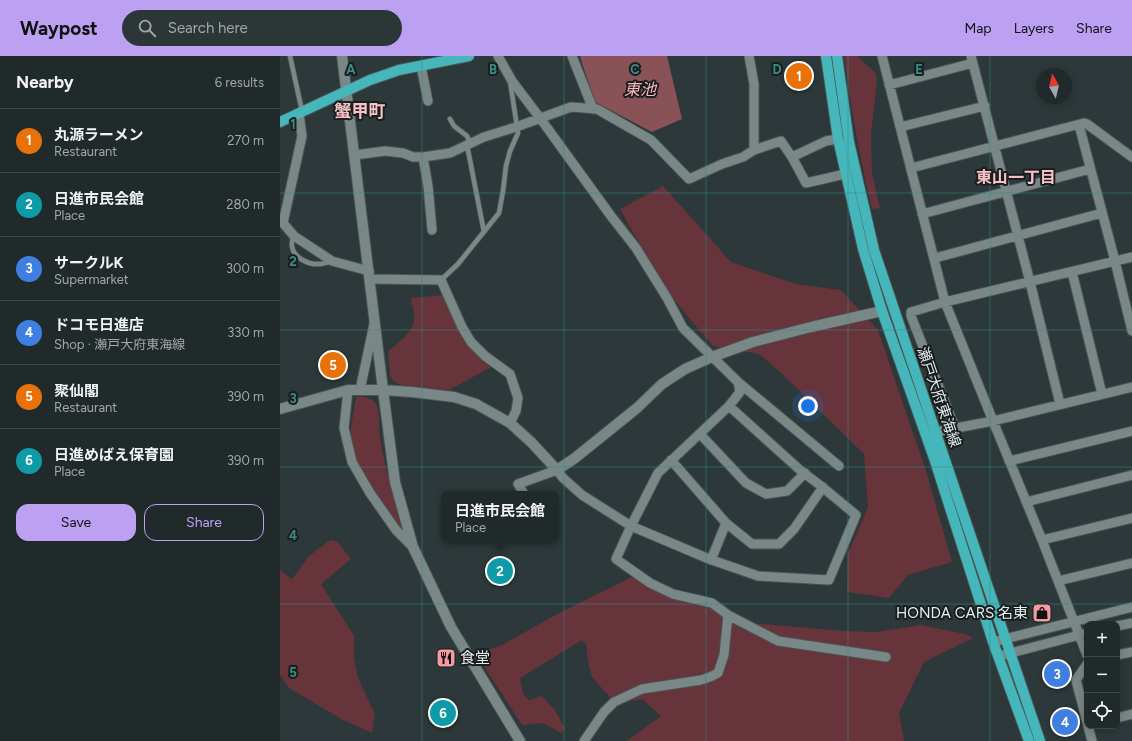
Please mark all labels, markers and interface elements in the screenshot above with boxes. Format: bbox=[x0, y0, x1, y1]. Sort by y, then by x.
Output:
search box bbox=[122, 10, 402, 46]
text: Waypost bbox=[20, 17, 98, 40]
icon: search bbox=[136, 17, 158, 39]
text: Search here bbox=[168, 19, 248, 37]
text: Map bbox=[964, 20, 992, 37]
text: Layers bbox=[1014, 20, 1054, 37]
text: Share bbox=[1076, 20, 1112, 37]
pin: 1 bbox=[786, 61, 812, 91]
text: A bbox=[346, 62, 356, 77]
text: B bbox=[489, 62, 497, 77]
text: C bbox=[630, 62, 640, 77]
text: D bbox=[772, 62, 782, 77]
text: E bbox=[915, 62, 923, 77]
north arrow bbox=[1036, 68, 1072, 104]
text: Nearby bbox=[16, 72, 74, 92]
text: 6 results bbox=[215, 75, 264, 90]
water label: 東池 bbox=[624, 80, 658, 99]
district label: 蟹甲町 bbox=[335, 101, 386, 121]
text: 1 bbox=[290, 117, 296, 132]
text: 丸源ラーメン bbox=[54, 126, 143, 144]
text: 1 bbox=[26, 133, 32, 148]
text: 270 m bbox=[227, 133, 264, 148]
text: Restaurant bbox=[54, 144, 117, 159]
district label: 東山一丁目 bbox=[976, 168, 1056, 187]
text: 日進市民会館 bbox=[54, 190, 144, 208]
text: 2 bbox=[25, 197, 33, 212]
text: 280 m bbox=[226, 197, 264, 212]
text: Place bbox=[54, 208, 85, 223]
text: サークルK bbox=[54, 254, 124, 272]
text: 2 bbox=[289, 254, 297, 269]
text: 3 bbox=[25, 261, 33, 276]
text: 300 m bbox=[226, 261, 264, 276]
text: Supermarket bbox=[54, 272, 129, 287]
text: ドコモ日進店 bbox=[54, 316, 144, 334]
text: 4 bbox=[25, 325, 33, 340]
text: 330 m bbox=[227, 325, 264, 340]
text: Shop · 瀬戸大府東海線 bbox=[54, 337, 185, 352]
street label: 瀬戸大府東海線 bbox=[913, 344, 965, 450]
pin: 5 bbox=[320, 350, 346, 380]
text: 聚仙閣 bbox=[54, 382, 99, 400]
text: 5 bbox=[25, 389, 33, 404]
text: 390 m bbox=[227, 389, 264, 404]
text: 3 bbox=[289, 391, 297, 406]
your location bbox=[798, 396, 818, 416]
text: Restaurant bbox=[54, 400, 117, 415]
text: 日進めばえ保育園 bbox=[54, 446, 174, 464]
text: 6 bbox=[25, 453, 33, 468]
text: 390 m bbox=[227, 453, 264, 468]
text: Place bbox=[54, 464, 85, 479]
popup bbox=[441, 491, 559, 543]
text: 日進市民会館 bbox=[455, 502, 545, 520]
button: Save bbox=[16, 504, 136, 541]
button: Share bbox=[144, 504, 264, 541]
text: Place bbox=[455, 520, 486, 535]
text: 4 bbox=[289, 528, 297, 543]
pin: 2 bbox=[487, 556, 513, 586]
shop icon: HONDA CARS 名東 bbox=[1031, 602, 1053, 624]
place label: HONDA CARS 名東 bbox=[896, 604, 1028, 622]
map controls bbox=[1084, 621, 1120, 729]
button: + bbox=[1084, 621, 1120, 657]
restaurant icon: 食堂 bbox=[435, 647, 457, 669]
place label: 食堂 bbox=[460, 649, 490, 667]
button: − bbox=[1084, 657, 1120, 693]
pin: 3 bbox=[1044, 659, 1070, 689]
text: 5 bbox=[289, 665, 297, 680]
button: locate bbox=[1084, 693, 1120, 729]
pin: 6 bbox=[430, 698, 456, 728]
pin: 4 bbox=[1052, 707, 1078, 737]

